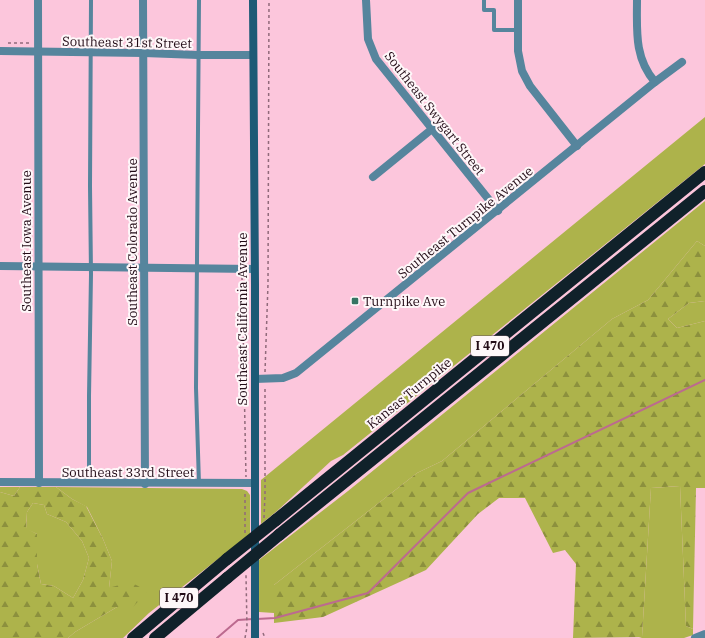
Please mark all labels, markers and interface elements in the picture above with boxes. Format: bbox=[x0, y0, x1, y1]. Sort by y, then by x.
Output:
street label: Southeast 31st Street bbox=[62, 33, 192, 52]
street label: Southeast Swygart Street bbox=[381, 48, 489, 179]
street label: Southeast Colorado Avenue bbox=[124, 158, 141, 326]
street label: Southeast Turnpike Avenue bbox=[394, 163, 536, 282]
street label: Southeast Iowa Avenue bbox=[18, 170, 35, 312]
street label: Southeast California Avenue bbox=[234, 233, 251, 405]
place label: Turnpike Ave bbox=[363, 293, 445, 310]
marker: Turnpike Ave bbox=[350, 296, 360, 306]
road number: I 470 bbox=[471, 336, 509, 356]
street label: Kansas Turnpike bbox=[364, 354, 455, 433]
street label: Southeast 33rd Street bbox=[62, 464, 195, 481]
road number: I 470 bbox=[160, 588, 198, 608]

